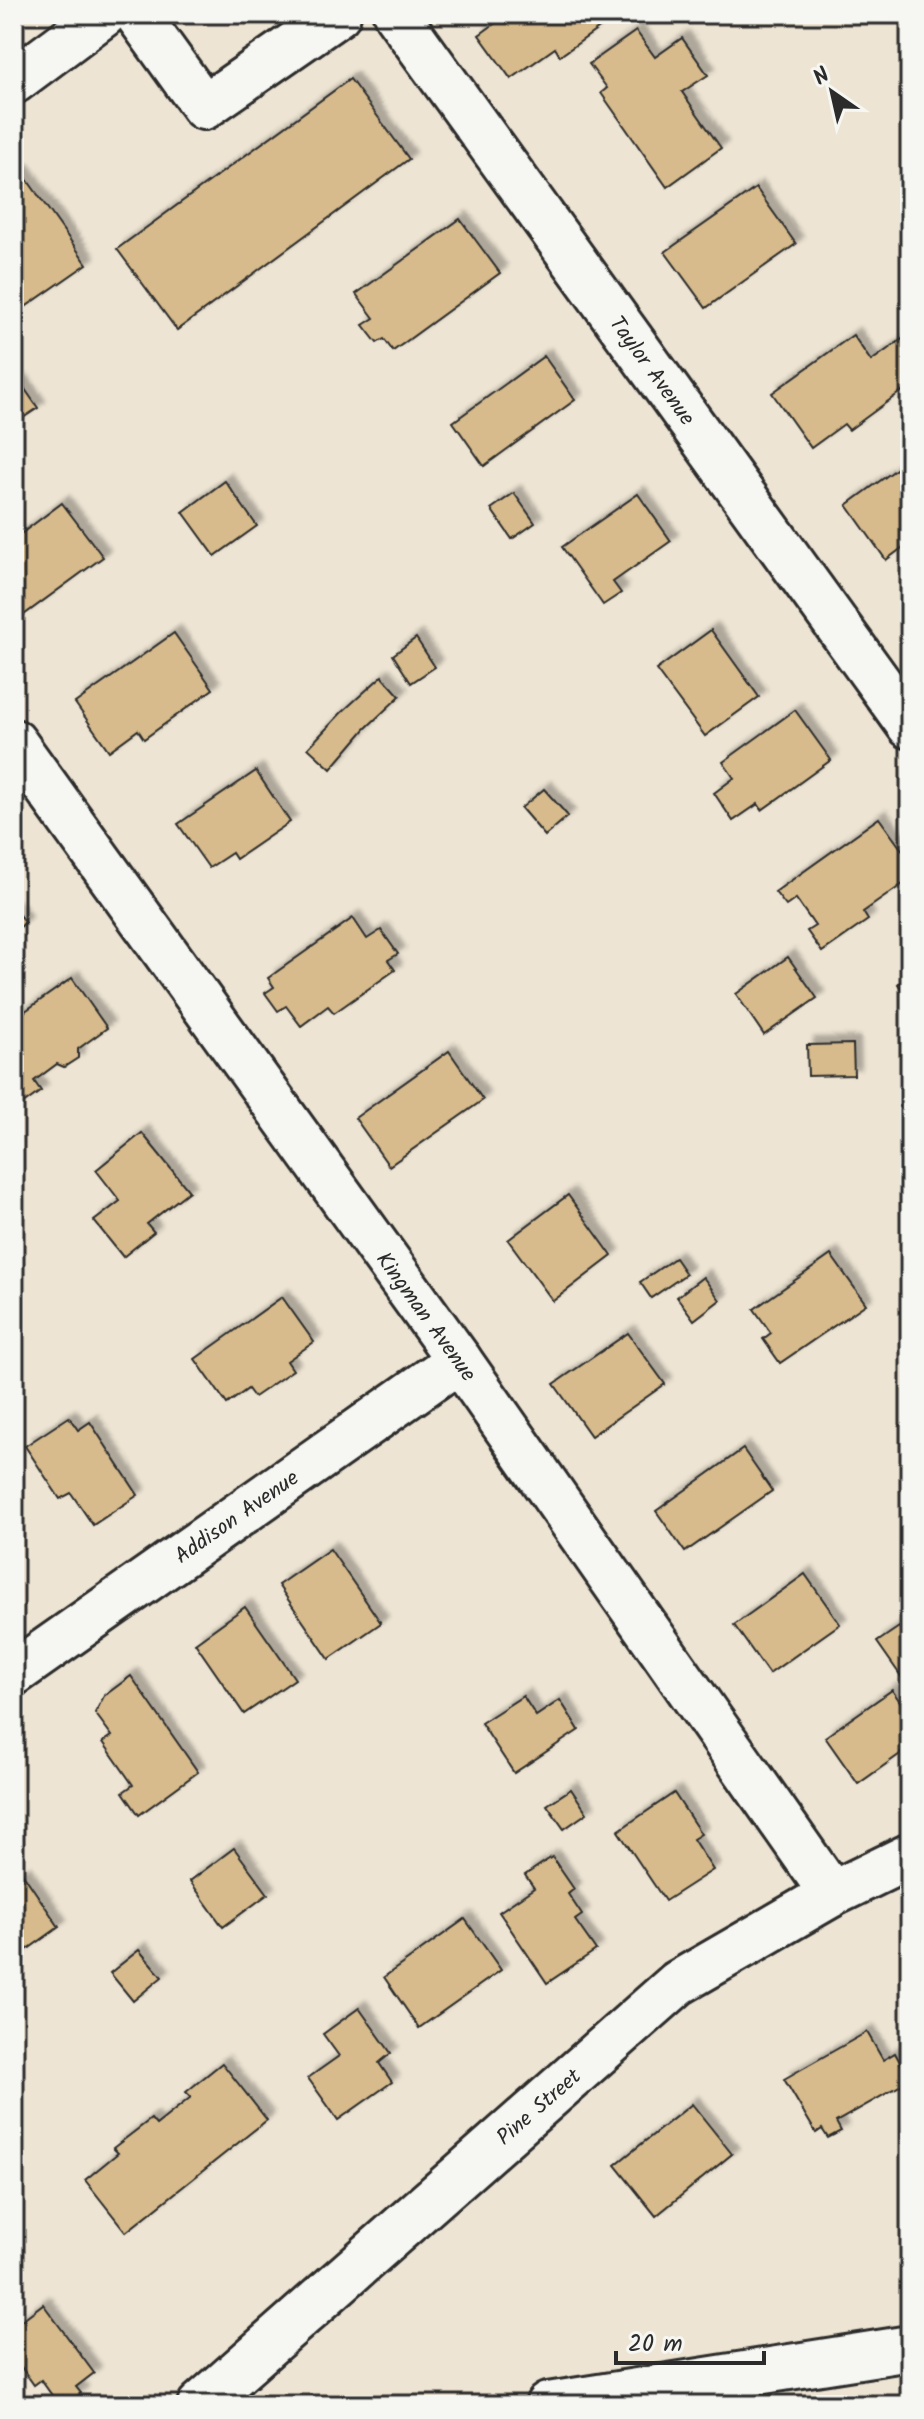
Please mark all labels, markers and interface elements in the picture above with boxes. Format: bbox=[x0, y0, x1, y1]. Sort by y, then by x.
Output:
north arrow bbox=[792, 52, 872, 132]
text: N bbox=[807, 59, 838, 96]
street label: Taylor Avenue bbox=[599, 309, 703, 434]
street label: Kingman Avenue bbox=[366, 1245, 484, 1390]
street label: Addison Avenue bbox=[168, 1462, 307, 1574]
street label: Pine Street bbox=[489, 2060, 591, 2155]
scale bar bbox=[616, 2315, 764, 2365]
text: 20 m bbox=[628, 2325, 683, 2364]

